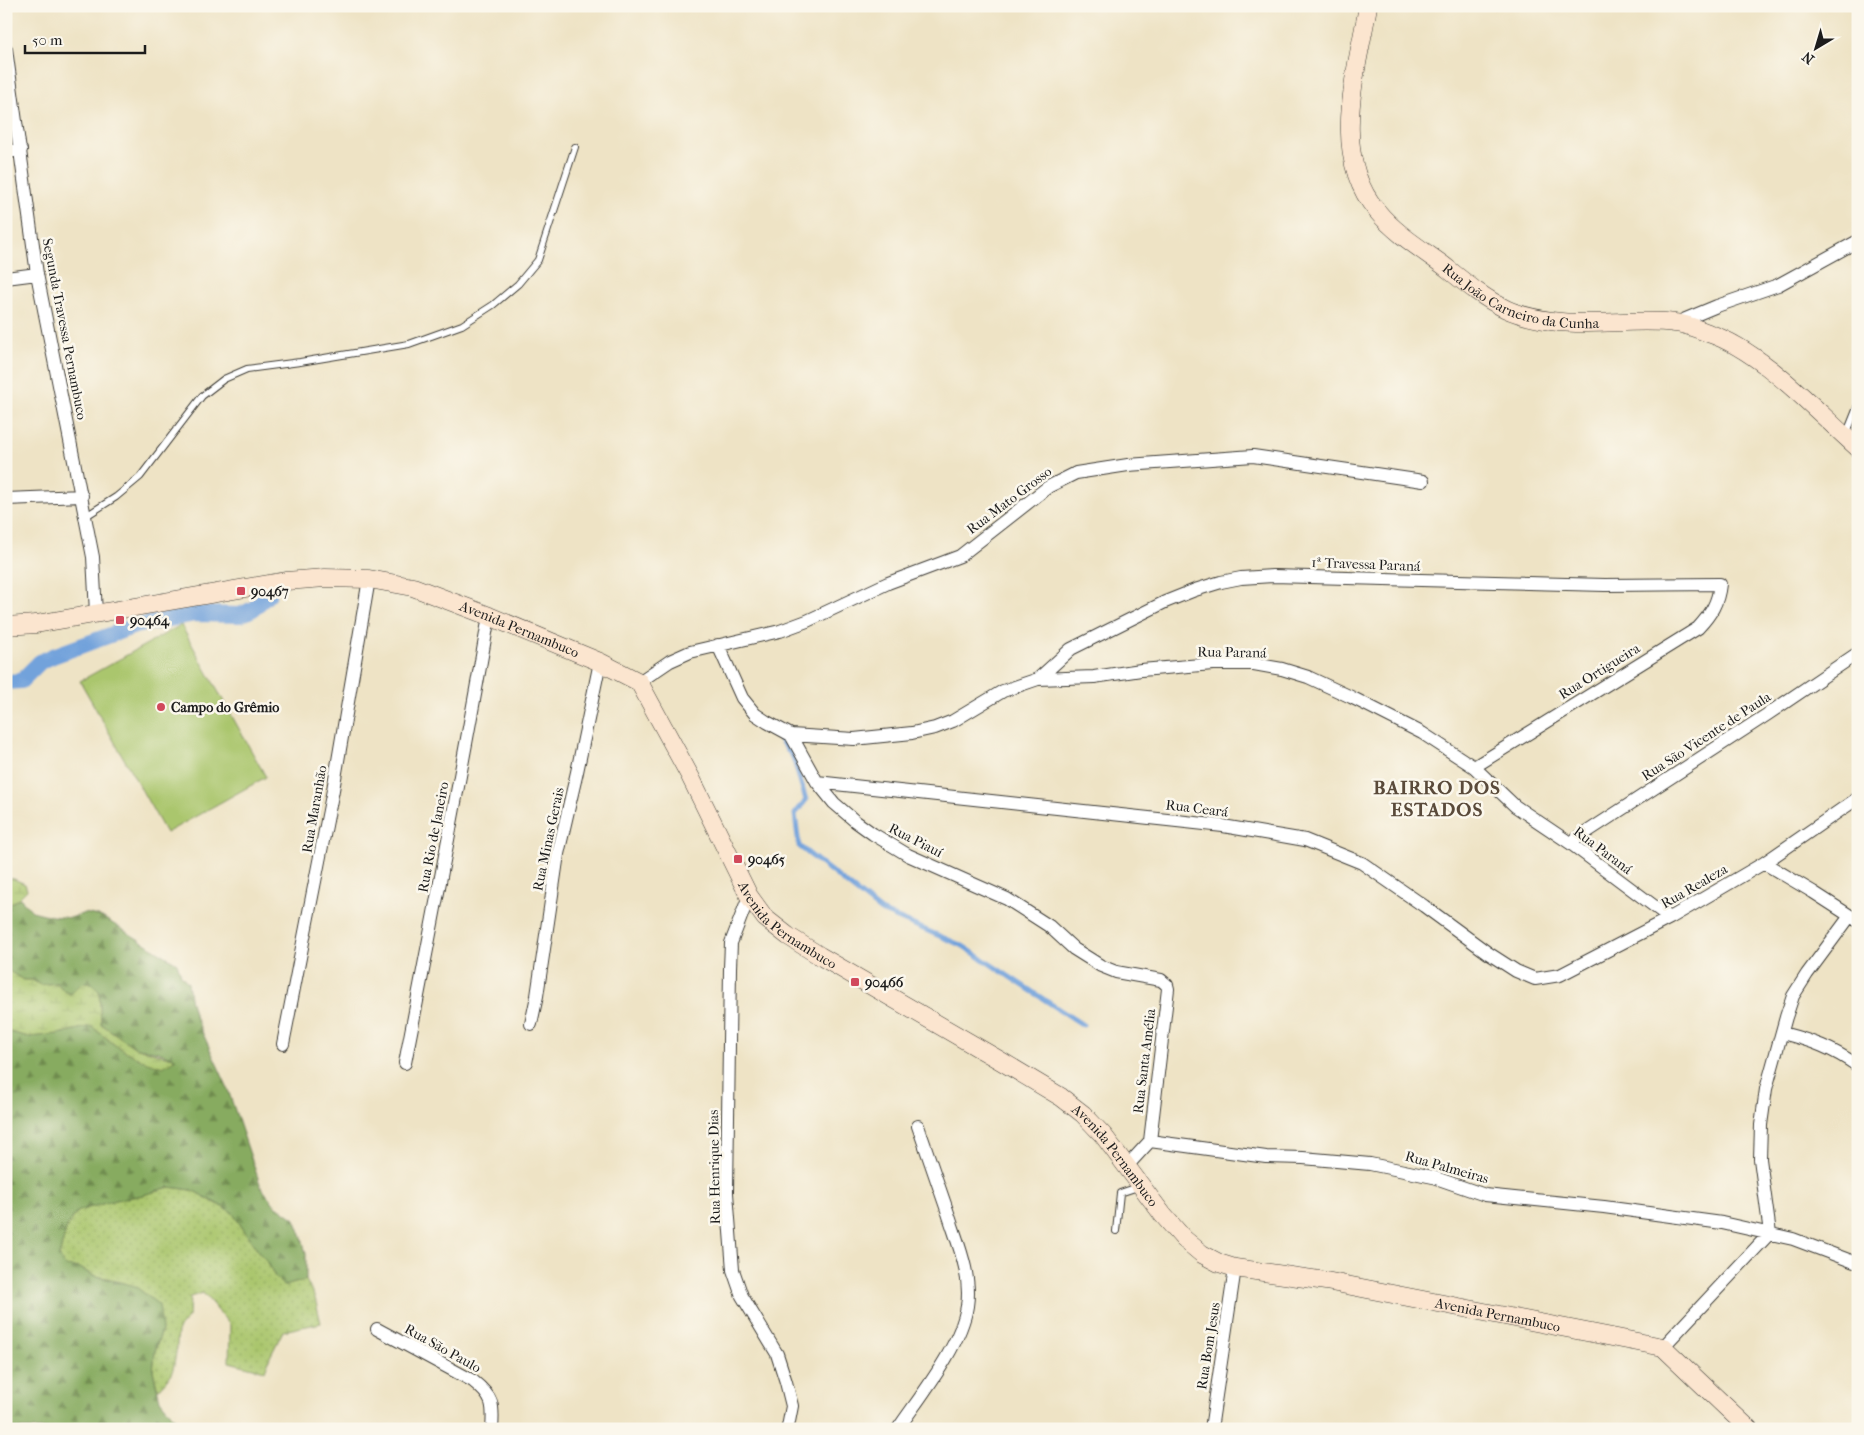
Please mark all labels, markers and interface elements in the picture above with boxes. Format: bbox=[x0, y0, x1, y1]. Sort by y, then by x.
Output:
scale bar bbox=[25, 22, 145, 54]
north arrow bbox=[1792, 22, 1842, 72]
text: 50 m bbox=[32, 31, 63, 49]
text: N bbox=[1799, 48, 1818, 68]
street label: Segunda Travessa Pernambuco bbox=[39, 237, 90, 421]
street label: Rua João Carneiro da Cunha bbox=[1439, 260, 1600, 332]
street label: Rua Mato Grosso bbox=[963, 463, 1055, 538]
street label: 1ª Travessa Paraná bbox=[1311, 554, 1421, 575]
place label: 90467 bbox=[250, 583, 289, 600]
marker: 90467 bbox=[235, 585, 247, 597]
street label: Avenida Pernambuco bbox=[456, 597, 581, 661]
place label: 90464 bbox=[129, 612, 170, 629]
marker: 90464 bbox=[114, 614, 126, 626]
street label: Rua Ortigueira bbox=[1555, 639, 1643, 703]
street label: Rua Paraná bbox=[1197, 643, 1267, 662]
street label: Rua São Vicente de Paula bbox=[1638, 688, 1775, 785]
place label: Campo do Grêmio bbox=[171, 699, 279, 716]
marker: Campo do Grêmio bbox=[155, 701, 167, 713]
street label: Rua Maranhão bbox=[298, 764, 331, 854]
district label: BAIRRO DOS ESTADOS bbox=[1373, 777, 1501, 821]
street label: Rua Rio de Janeiro bbox=[414, 780, 453, 894]
street label: Rua Minas Gerais bbox=[529, 786, 568, 893]
street label: Rua Ceará bbox=[1165, 796, 1230, 821]
street label: Rua Piauí bbox=[886, 820, 946, 862]
street label: Rua Paraná bbox=[1570, 823, 1636, 878]
place label: 90465 bbox=[747, 851, 785, 868]
marker: 90465 bbox=[732, 853, 744, 865]
street label: Rua Realeza bbox=[1658, 860, 1731, 912]
street label: Avenida Pernambuco bbox=[734, 878, 840, 973]
place label: 90466 bbox=[864, 974, 904, 991]
marker: 90466 bbox=[849, 976, 861, 988]
street label: Rua Santa Amélia bbox=[1130, 1007, 1159, 1114]
street label: Avenida Pernambuco bbox=[1068, 1100, 1162, 1210]
street label: Rua Henrique Dias bbox=[705, 1109, 724, 1225]
street label: Rua Palmeiras bbox=[1403, 1147, 1491, 1188]
street label: Avenida Pernambuco bbox=[1433, 1294, 1562, 1336]
street label: Rua Bom Jesus bbox=[1193, 1301, 1224, 1391]
street label: Rua São Paulo bbox=[402, 1320, 484, 1376]

